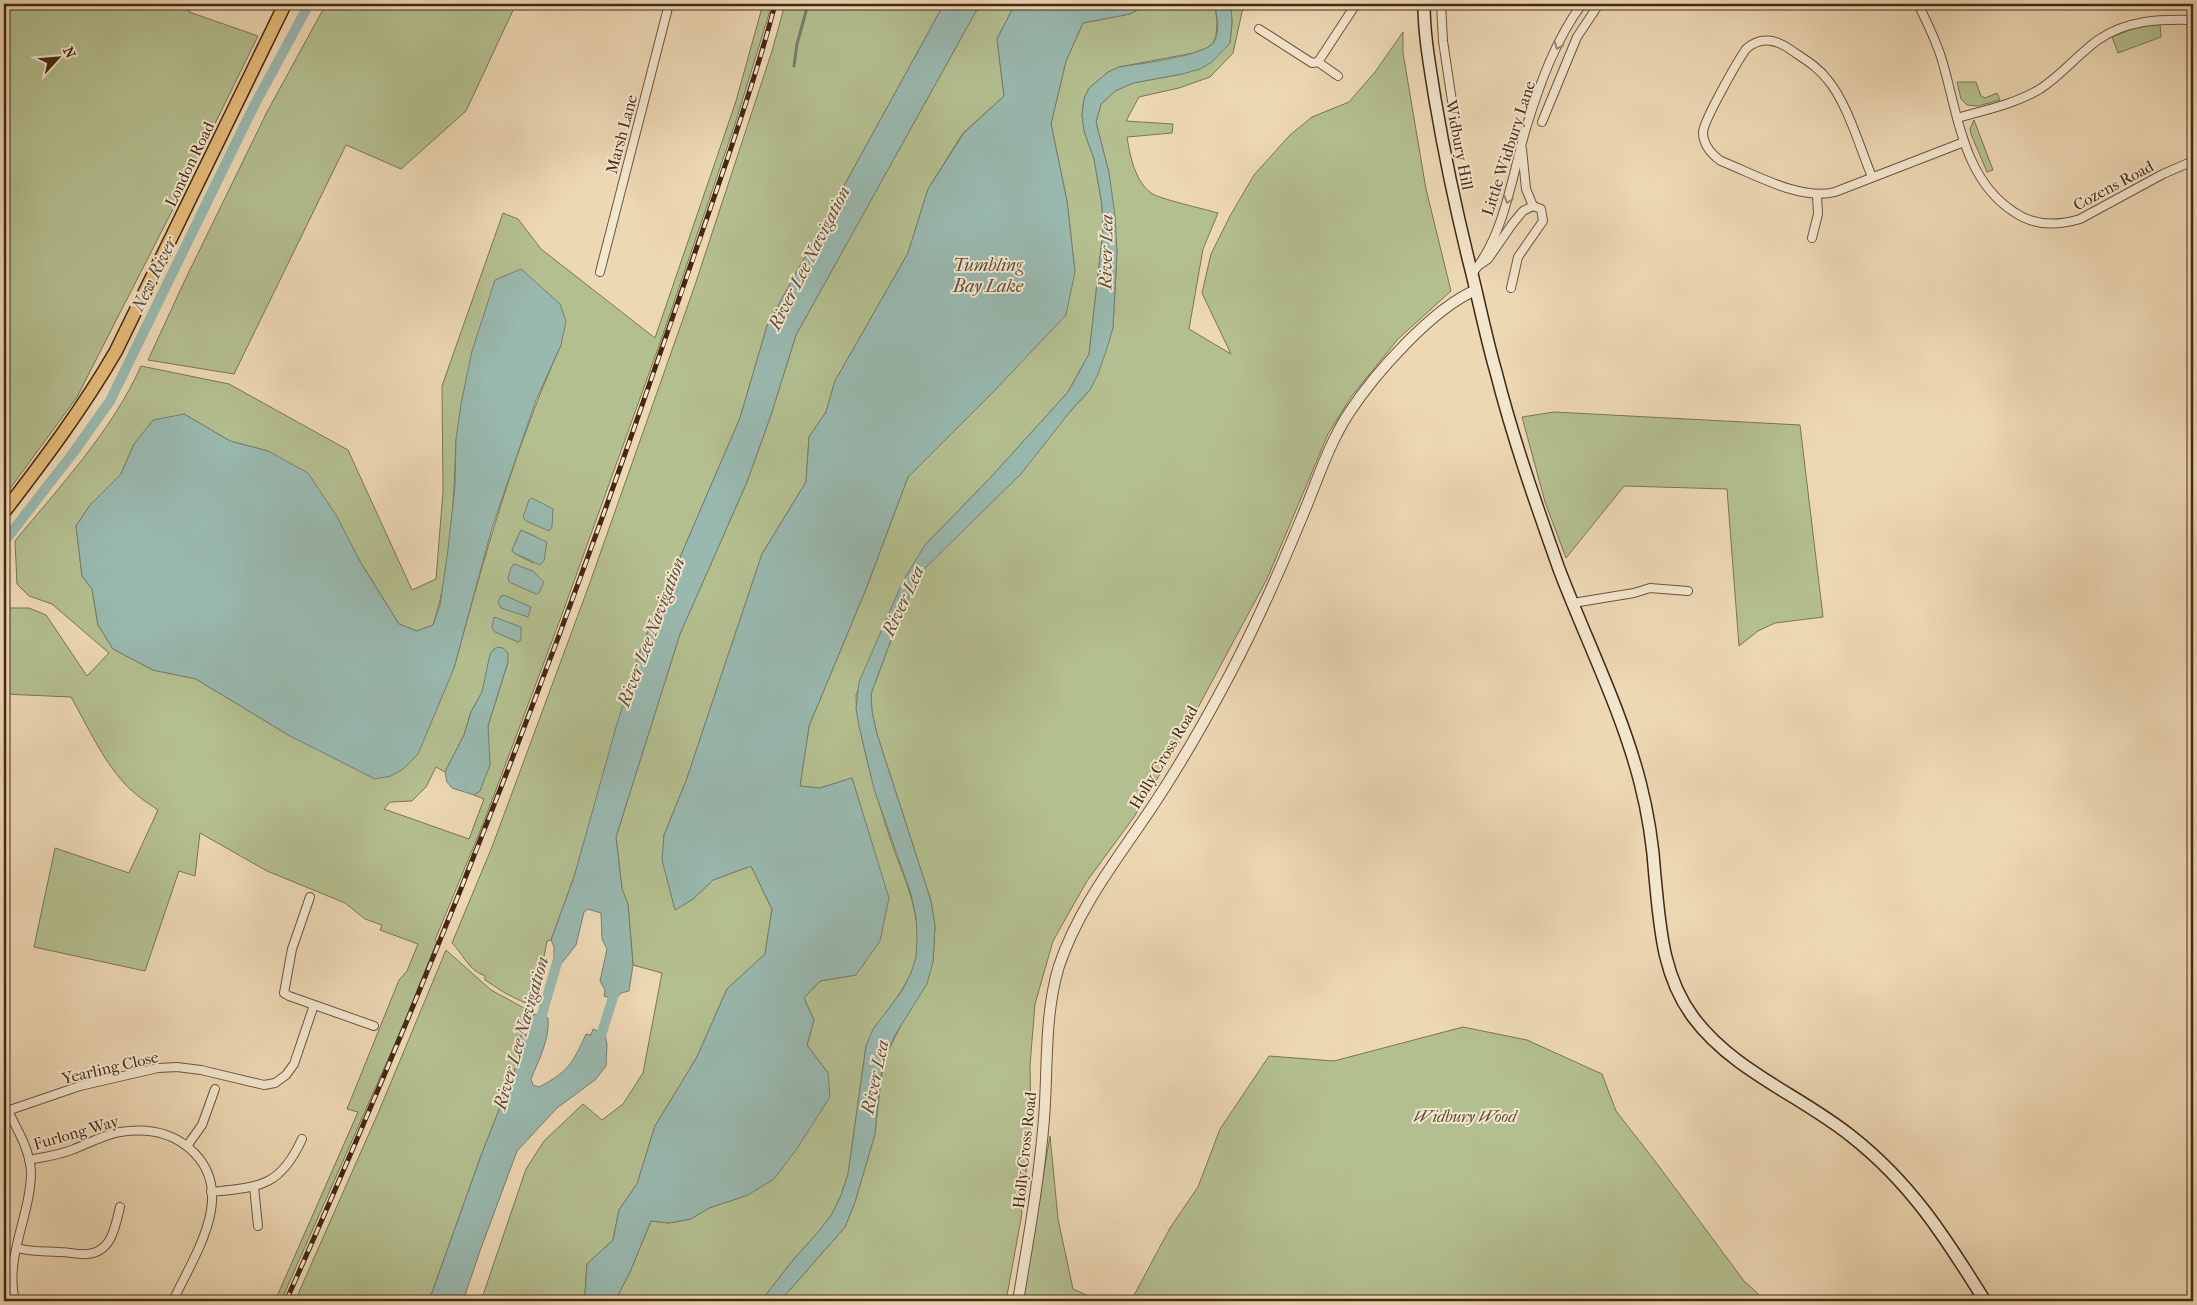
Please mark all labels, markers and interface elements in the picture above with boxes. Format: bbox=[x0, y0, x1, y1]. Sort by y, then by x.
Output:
north arrow bbox=[32, 32, 82, 82]
one-way arrow bbox=[1553, 41, 1564, 50]
text: N bbox=[59, 44, 79, 61]
street label: Little Widbury Lane bbox=[1478, 78, 1539, 218]
street label: Marsh Lane bbox=[602, 92, 641, 176]
street label: Widbury Hill bbox=[1441, 98, 1478, 192]
street label: London Road bbox=[161, 118, 218, 210]
street label: Cozens Road bbox=[2070, 156, 2157, 215]
water label: River Lee Navigation bbox=[764, 183, 855, 334]
one-way arrow bbox=[1503, 195, 1513, 204]
water label: River Lea bbox=[1095, 214, 1118, 291]
water label: New River bbox=[127, 232, 182, 316]
water label: Tumbling Bay Lake bbox=[952, 255, 1024, 297]
water label: River Lee Navigation bbox=[613, 554, 690, 711]
water label: River Lea bbox=[878, 563, 929, 641]
street label: Holly Cross Road bbox=[1125, 702, 1202, 812]
water label: River Lee Navigation bbox=[489, 954, 553, 1113]
water label: River Lea bbox=[857, 1038, 894, 1117]
street label: Yearling Close bbox=[59, 1047, 161, 1088]
street label: Holly Cross Road bbox=[1009, 1090, 1040, 1209]
park label: Widbury Wood bbox=[1414, 1107, 1518, 1126]
street label: Furlong Way bbox=[31, 1111, 122, 1154]

